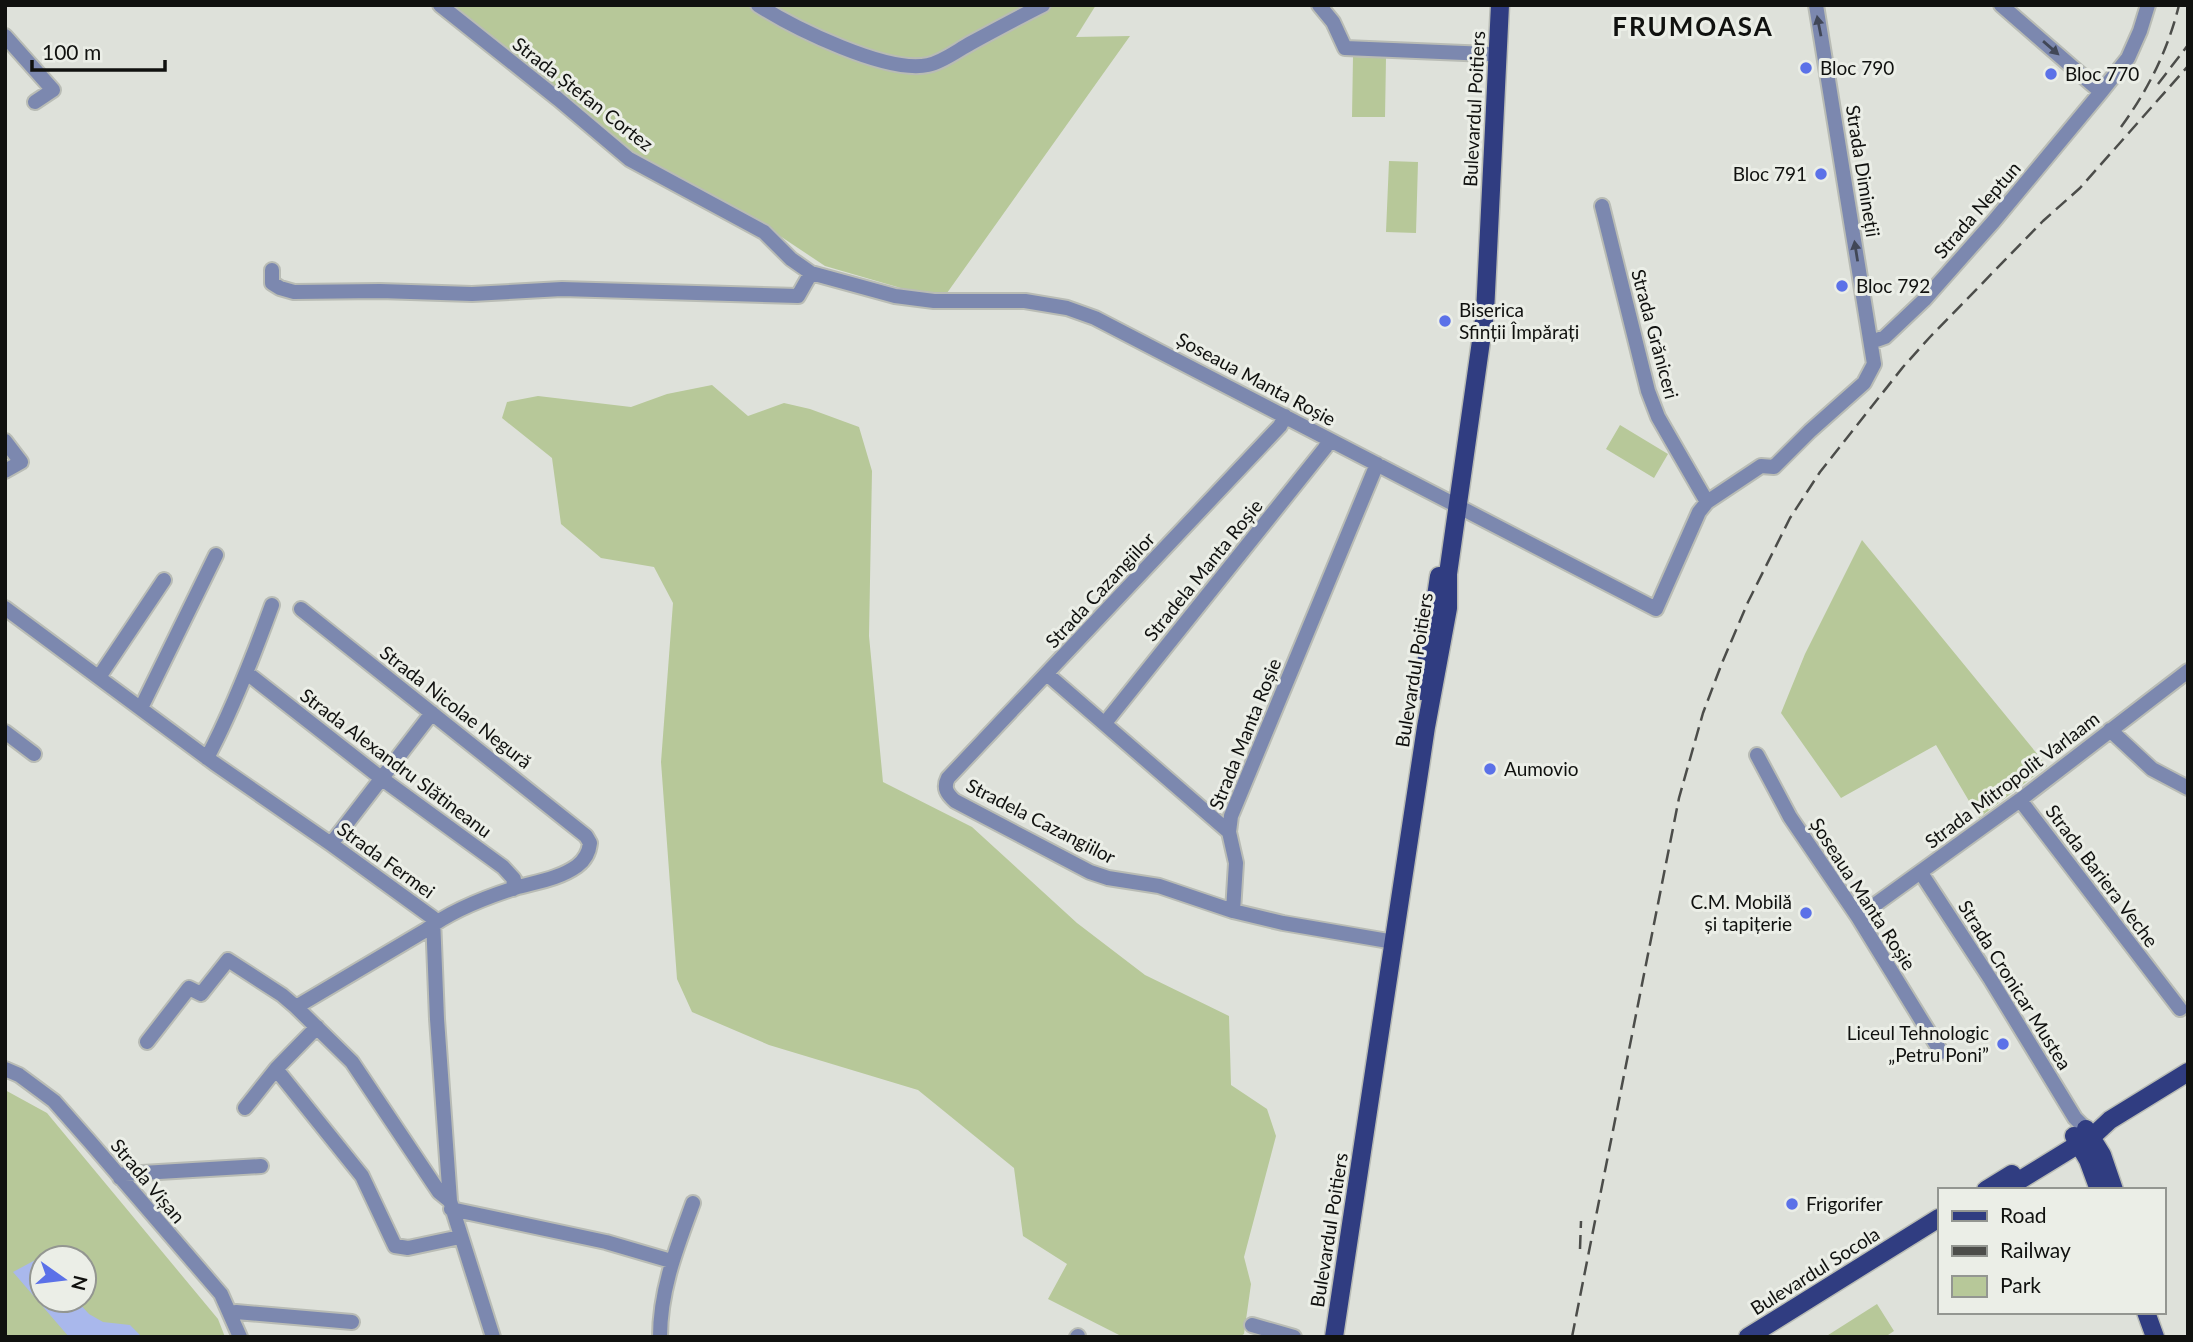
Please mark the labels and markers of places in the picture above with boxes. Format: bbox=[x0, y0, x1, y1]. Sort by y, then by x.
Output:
place label: Bloc 790 bbox=[1820, 56, 1894, 79]
marker: Bloc 790 bbox=[1798, 60, 1814, 76]
place label: Bloc 770 bbox=[2065, 62, 2139, 85]
marker: Bloc 770 bbox=[2043, 66, 2059, 82]
place label: Bloc 791 bbox=[1733, 162, 1807, 185]
marker: Bloc 791 bbox=[1813, 166, 1829, 182]
place label: Bloc 792 bbox=[1856, 274, 1930, 297]
marker: Bloc 792 bbox=[1834, 278, 1850, 294]
place label: Biserica Sfinții Împărați bbox=[1459, 298, 1579, 343]
marker: Biserica Sfinții Împărați bbox=[1437, 313, 1453, 329]
place label: Aumovio bbox=[1504, 757, 1579, 780]
marker: Aumovio bbox=[1482, 761, 1498, 777]
place label: C.M. Mobilă și tapițerie bbox=[1691, 890, 1792, 935]
marker: C.M. Mobilă și tapițerie bbox=[1798, 905, 1814, 921]
place label: Liceul Tehnologic „Petru Poni” bbox=[1847, 1021, 1989, 1066]
marker: Liceul Tehnologic „Petru Poni” bbox=[1995, 1036, 2011, 1052]
place label: Frigorifer bbox=[1806, 1192, 1883, 1215]
marker: Frigorifer bbox=[1784, 1196, 1800, 1212]

